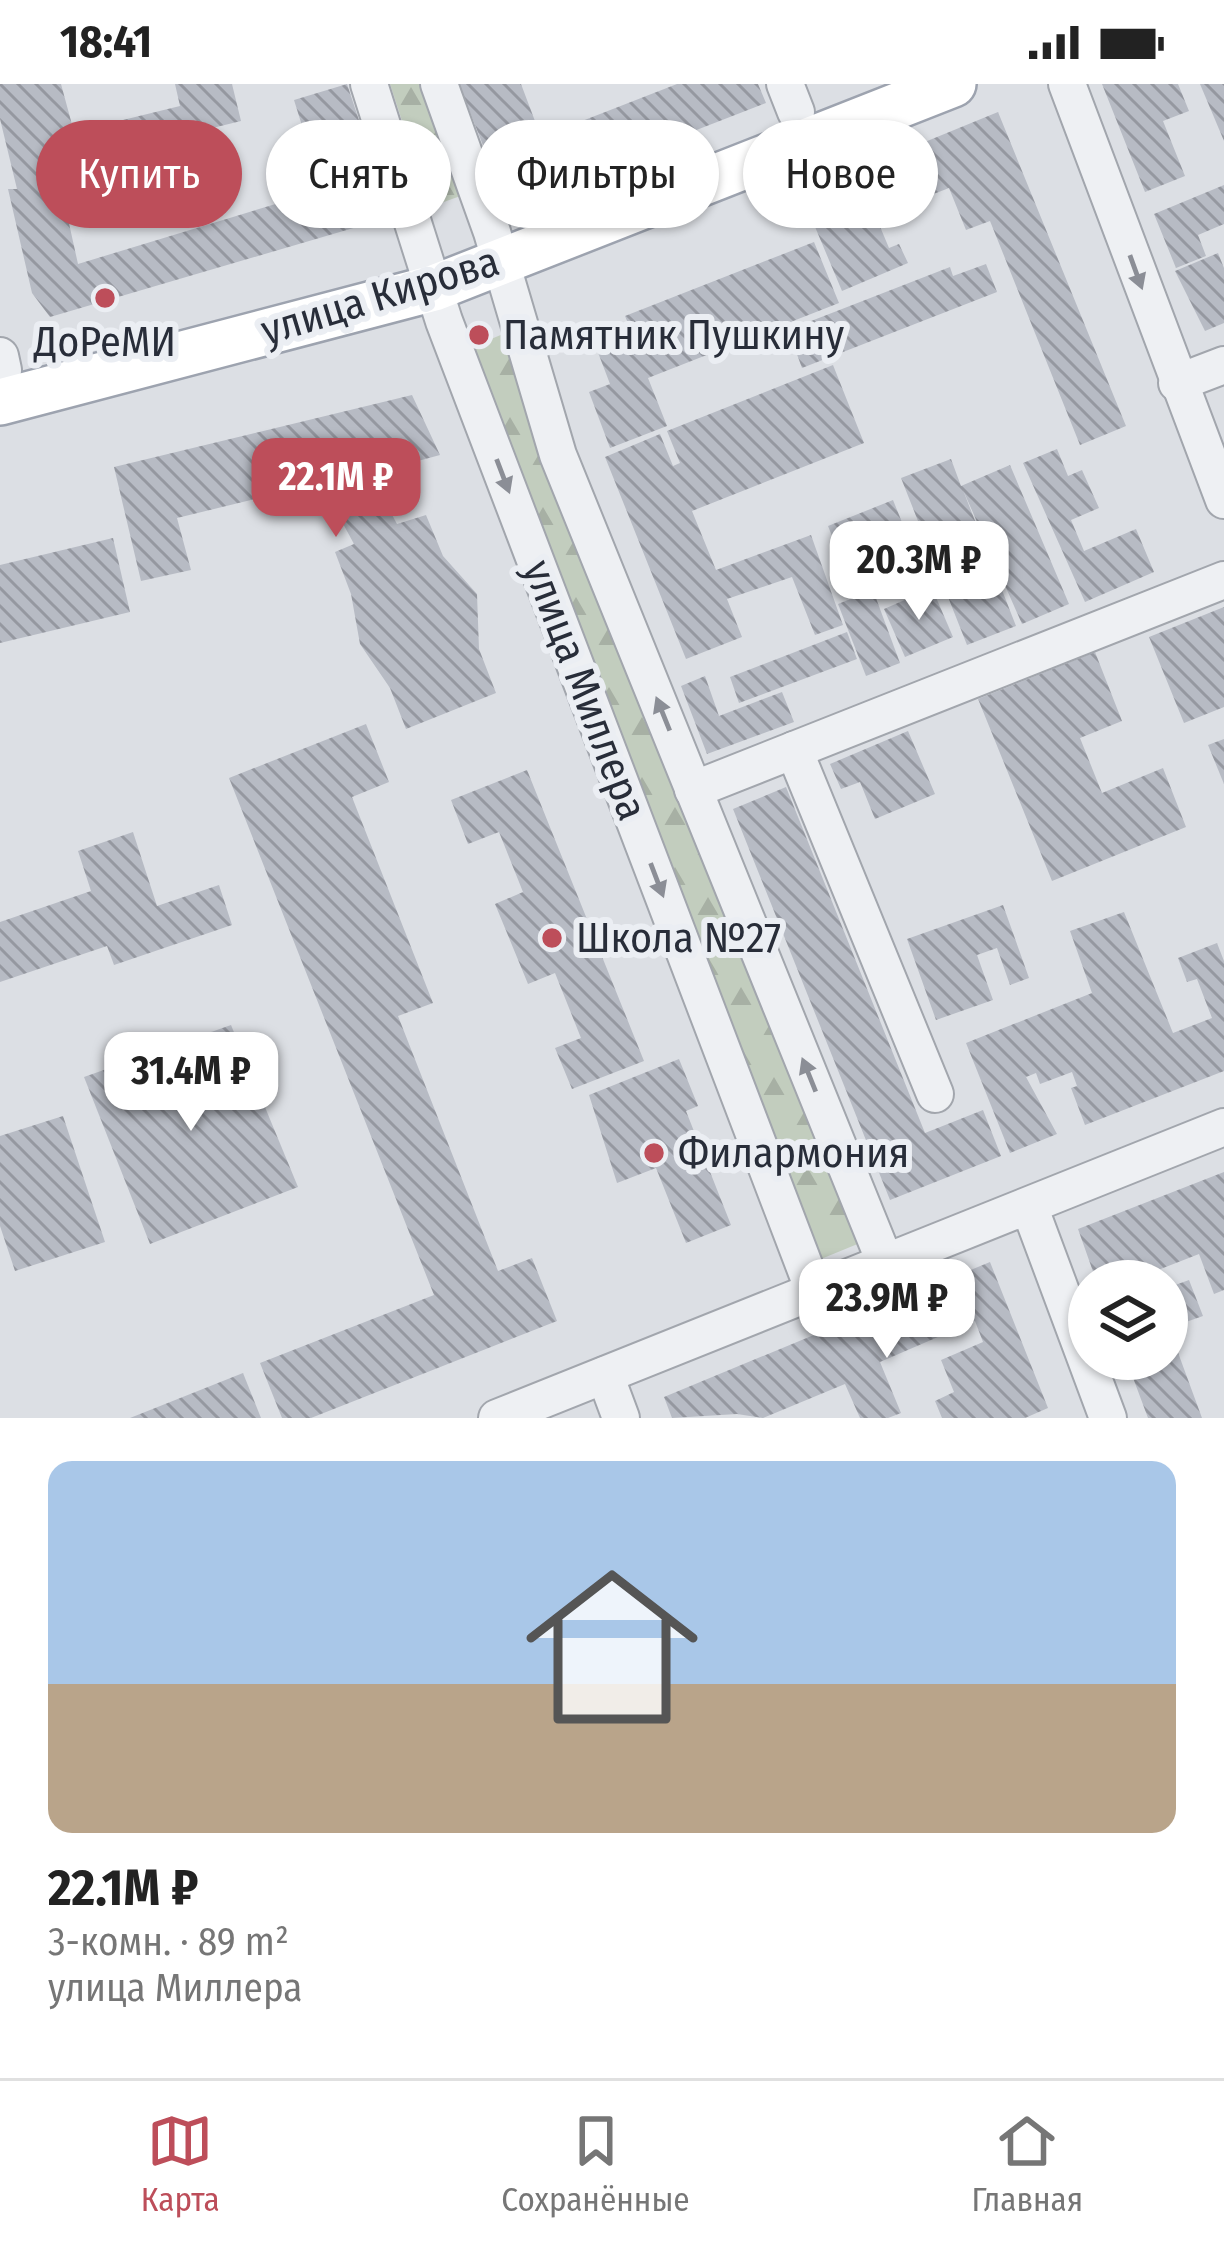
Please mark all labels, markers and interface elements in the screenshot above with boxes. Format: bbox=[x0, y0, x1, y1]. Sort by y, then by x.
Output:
text: 18:41 bbox=[60, 15, 152, 69]
chip: Купить bbox=[36, 120, 242, 228]
chip: Снять bbox=[266, 120, 451, 228]
chip: Фильтры bbox=[475, 120, 719, 228]
chip: Новое bbox=[743, 120, 938, 228]
street label: улица Кирова bbox=[255, 236, 505, 356]
one-way arrow bbox=[1128, 255, 1147, 291]
marker: ДоРеМИ bbox=[92, 285, 118, 311]
place label: Памятник Пушкину bbox=[503, 310, 845, 360]
place label: ДоРеМИ bbox=[33, 317, 176, 367]
marker: Памятник Пушкину bbox=[466, 322, 492, 348]
pin: 22.1M ₽ bbox=[225, 438, 447, 540]
text: 22.1M ₽ bbox=[279, 454, 393, 500]
one-way arrow bbox=[494, 459, 513, 495]
pin: 20.3M ₽ bbox=[808, 521, 1030, 623]
text: 20.3M ₽ bbox=[857, 537, 981, 583]
street label: улица Миллера bbox=[513, 553, 657, 827]
one-way arrow bbox=[652, 696, 671, 732]
one-way arrow bbox=[649, 862, 668, 898]
place label: Школа №27 bbox=[576, 913, 781, 963]
marker: Школа №27 bbox=[539, 925, 565, 951]
pin: 31.4M ₽ bbox=[80, 1032, 302, 1134]
text: 31.4M ₽ bbox=[131, 1048, 251, 1094]
one-way arrow bbox=[799, 1057, 818, 1093]
place label: Филармония bbox=[678, 1128, 909, 1178]
marker: Филармония bbox=[641, 1140, 667, 1166]
pin: 23.9M ₽ bbox=[776, 1259, 998, 1361]
map controls bbox=[1068, 1260, 1188, 1380]
button: layers bbox=[1068, 1260, 1188, 1380]
text: 23.9M ₽ bbox=[826, 1275, 948, 1321]
icon: home bbox=[504, 1539, 720, 1755]
text: 22.1M ₽ bbox=[48, 1857, 198, 1919]
text: 3-комн. · 89 m² bbox=[48, 1919, 289, 1965]
text: улица Миллера bbox=[48, 1965, 302, 2011]
tab: Карта bbox=[141, 2108, 220, 2220]
tab: Сохранённые bbox=[501, 2108, 690, 2220]
tab: Главная bbox=[971, 2108, 1083, 2220]

